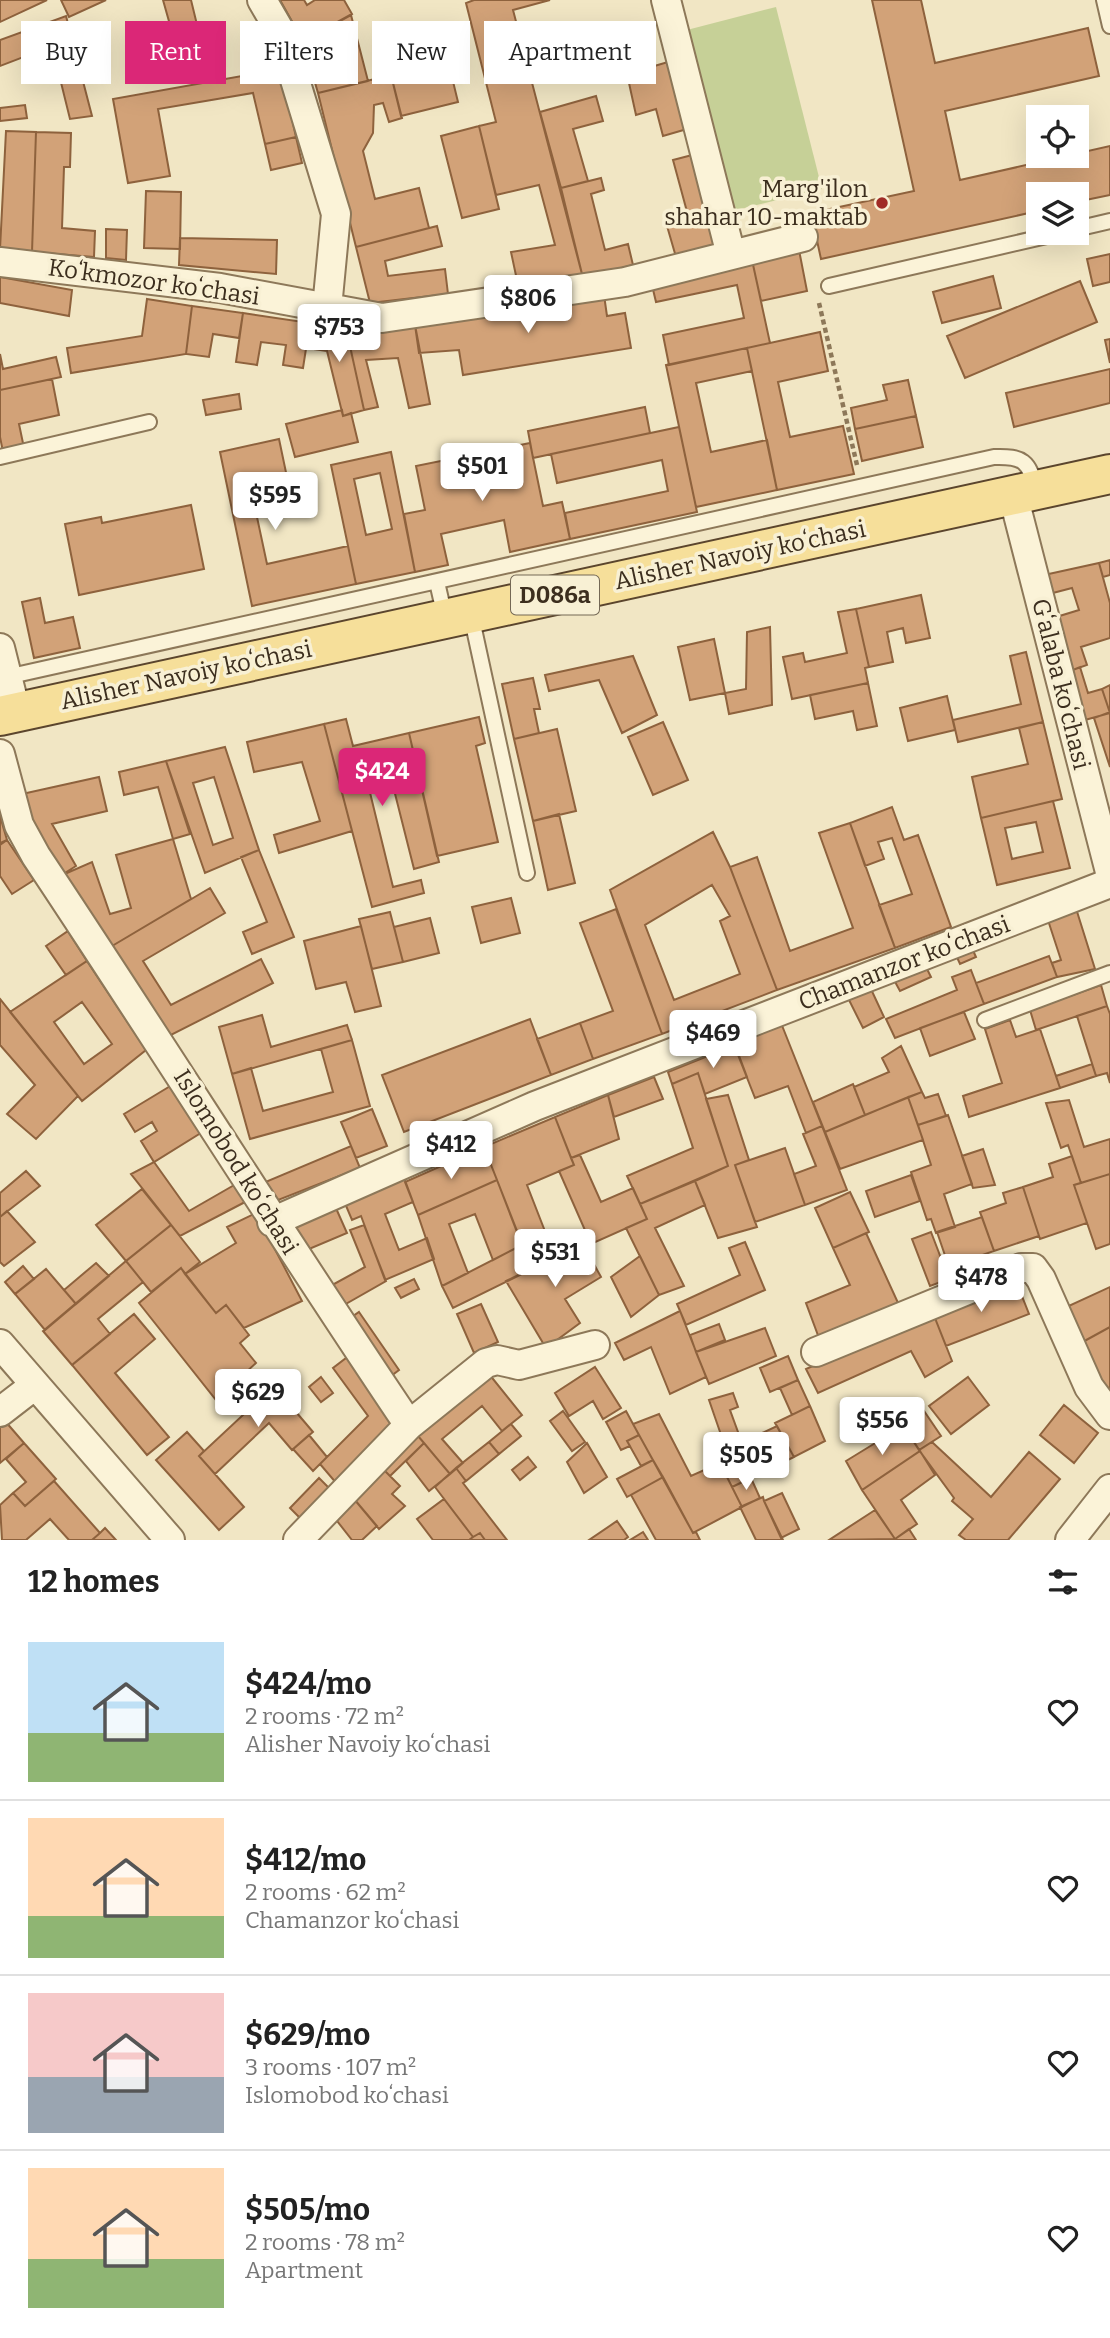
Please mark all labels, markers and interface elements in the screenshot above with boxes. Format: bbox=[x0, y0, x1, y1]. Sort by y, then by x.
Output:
chip: Buy bbox=[21, 21, 111, 84]
chip: Rent bbox=[125, 21, 226, 84]
chip: Filters bbox=[240, 21, 358, 84]
chip: New bbox=[372, 21, 470, 84]
chip: Apartment bbox=[484, 21, 656, 84]
map controls bbox=[1026, 105, 1089, 245]
button: locate bbox=[1026, 105, 1089, 168]
place label: Marg'ilon shahar 10-maktab bbox=[664, 175, 868, 231]
button: layers bbox=[1026, 182, 1089, 245]
marker: Marg'ilon shahar 10-maktab bbox=[874, 195, 890, 211]
street label: Koʻkmozor koʻchasi bbox=[46, 253, 262, 311]
pin: $806 bbox=[487, 276, 569, 335]
text: $806 bbox=[500, 284, 556, 312]
pin: $753 bbox=[298, 304, 380, 364]
text: $753 bbox=[314, 313, 364, 341]
pin: $501 bbox=[441, 444, 523, 503]
text: $501 bbox=[457, 452, 507, 480]
pin: $595 bbox=[234, 472, 316, 532]
text: $595 bbox=[249, 481, 301, 509]
street label: Alisher Navoiy koʻchasi bbox=[612, 515, 868, 595]
road number: D086a bbox=[511, 576, 599, 614]
street label: Gʻalaba koʻchasi bbox=[1026, 596, 1096, 772]
street label: Alisher Navoiy koʻchasi bbox=[58, 635, 314, 715]
pin: $424 bbox=[341, 748, 423, 808]
text: $424 bbox=[355, 757, 409, 785]
street label: Chamanzor koʻchasi bbox=[795, 910, 1013, 1016]
pin: $469 bbox=[672, 1010, 754, 1070]
text: $469 bbox=[685, 1019, 741, 1047]
street label: Islomobod koʻchasi bbox=[168, 1064, 304, 1260]
pin: $412 bbox=[410, 1122, 492, 1181]
text: $412 bbox=[426, 1130, 476, 1158]
pin: $531 bbox=[514, 1230, 596, 1289]
text: $531 bbox=[530, 1238, 580, 1266]
pin: $478 bbox=[940, 1254, 1022, 1314]
text: $478 bbox=[954, 1263, 1008, 1291]
pin: $629 bbox=[217, 1370, 299, 1429]
text: $629 bbox=[231, 1378, 285, 1406]
pin: $556 bbox=[841, 1398, 923, 1457]
text: $556 bbox=[856, 1406, 908, 1434]
pin: $505 bbox=[705, 1432, 787, 1492]
text: $505 bbox=[719, 1441, 773, 1469]
icon: filters bbox=[1044, 1563, 1082, 1601]
text: 12 homes bbox=[28, 1564, 159, 1600]
text: $424/mo bbox=[245, 1666, 372, 1702]
icon: home bbox=[84, 1670, 168, 1754]
icon: heart bbox=[1044, 1693, 1082, 1731]
text: 2 rooms · 72 m² bbox=[245, 1702, 404, 1730]
text: Alisher Navoiy koʻchasi bbox=[245, 1730, 490, 1758]
text: $412/mo bbox=[245, 1842, 366, 1878]
icon: home bbox=[84, 1846, 168, 1930]
icon: heart bbox=[1044, 1869, 1082, 1907]
text: 2 rooms · 62 m² bbox=[245, 1878, 406, 1906]
text: Chamanzor koʻchasi bbox=[245, 1906, 459, 1934]
text: $629/mo bbox=[245, 2017, 370, 2053]
icon: home bbox=[84, 2021, 168, 2105]
icon: heart bbox=[1044, 2044, 1082, 2082]
text: 3 rooms · 107 m² bbox=[245, 2053, 416, 2081]
text: Islomobod koʻchasi bbox=[245, 2081, 449, 2109]
text: $505/mo bbox=[245, 2192, 370, 2228]
icon: home bbox=[84, 2196, 168, 2280]
icon: heart bbox=[1044, 2219, 1082, 2257]
text: 2 rooms · 78 m² bbox=[245, 2228, 405, 2256]
text: Apartment bbox=[245, 2256, 363, 2284]

